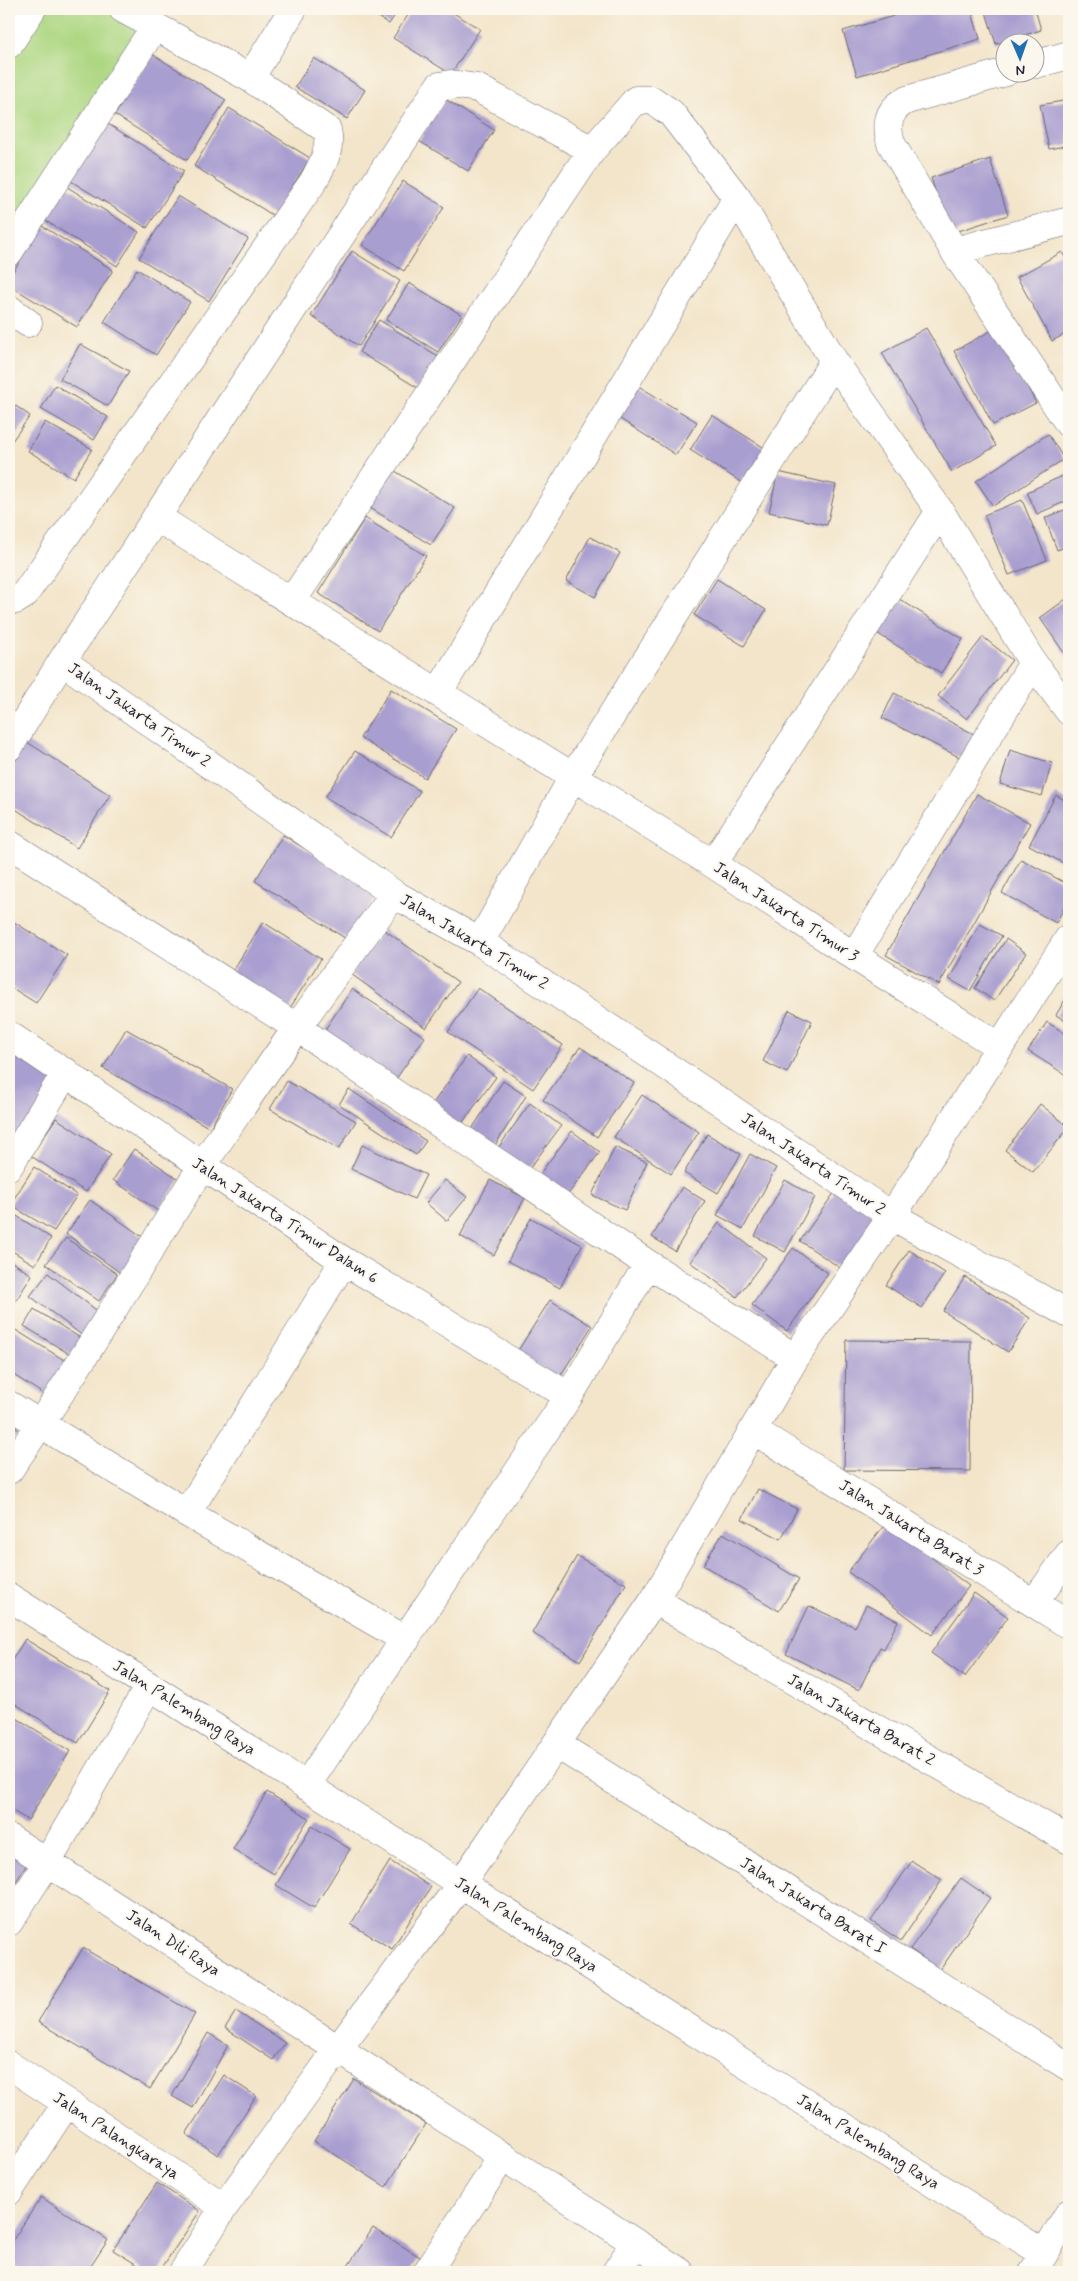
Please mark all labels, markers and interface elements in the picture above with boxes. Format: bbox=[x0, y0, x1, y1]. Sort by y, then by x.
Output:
north arrow bbox=[996, 32, 1046, 82]
text: N bbox=[1015, 61, 1025, 79]
street label: Jalan Jakarta Timur 2 bbox=[64, 658, 214, 772]
street label: Jalan Jakarta Timur 3 bbox=[710, 857, 862, 967]
street label: Jalan Jakarta Timur 2 bbox=[396, 889, 552, 995]
street label: Jalan Jakarta Timur 2 bbox=[737, 1108, 889, 1220]
street label: Jalan Jakarta Timur Dalam 6 bbox=[188, 1153, 382, 1289]
street label: Jalan Jakarta Barat 3 bbox=[835, 1475, 987, 1581]
street label: Jalan Palembang Raya bbox=[108, 1655, 259, 1761]
street label: Jalan Jakarta Barat 2 bbox=[783, 1669, 939, 1771]
street label: Jalan Jakarta Barat I bbox=[736, 1853, 890, 1959]
street label: Jalan Palembang Raya bbox=[450, 1872, 601, 1978]
street label: Jalan Dili Raya bbox=[122, 1905, 224, 1981]
street label: Jalan Palangkaraya bbox=[49, 2087, 183, 2185]
street label: Jalan Palembang Raya bbox=[792, 2089, 943, 2195]

